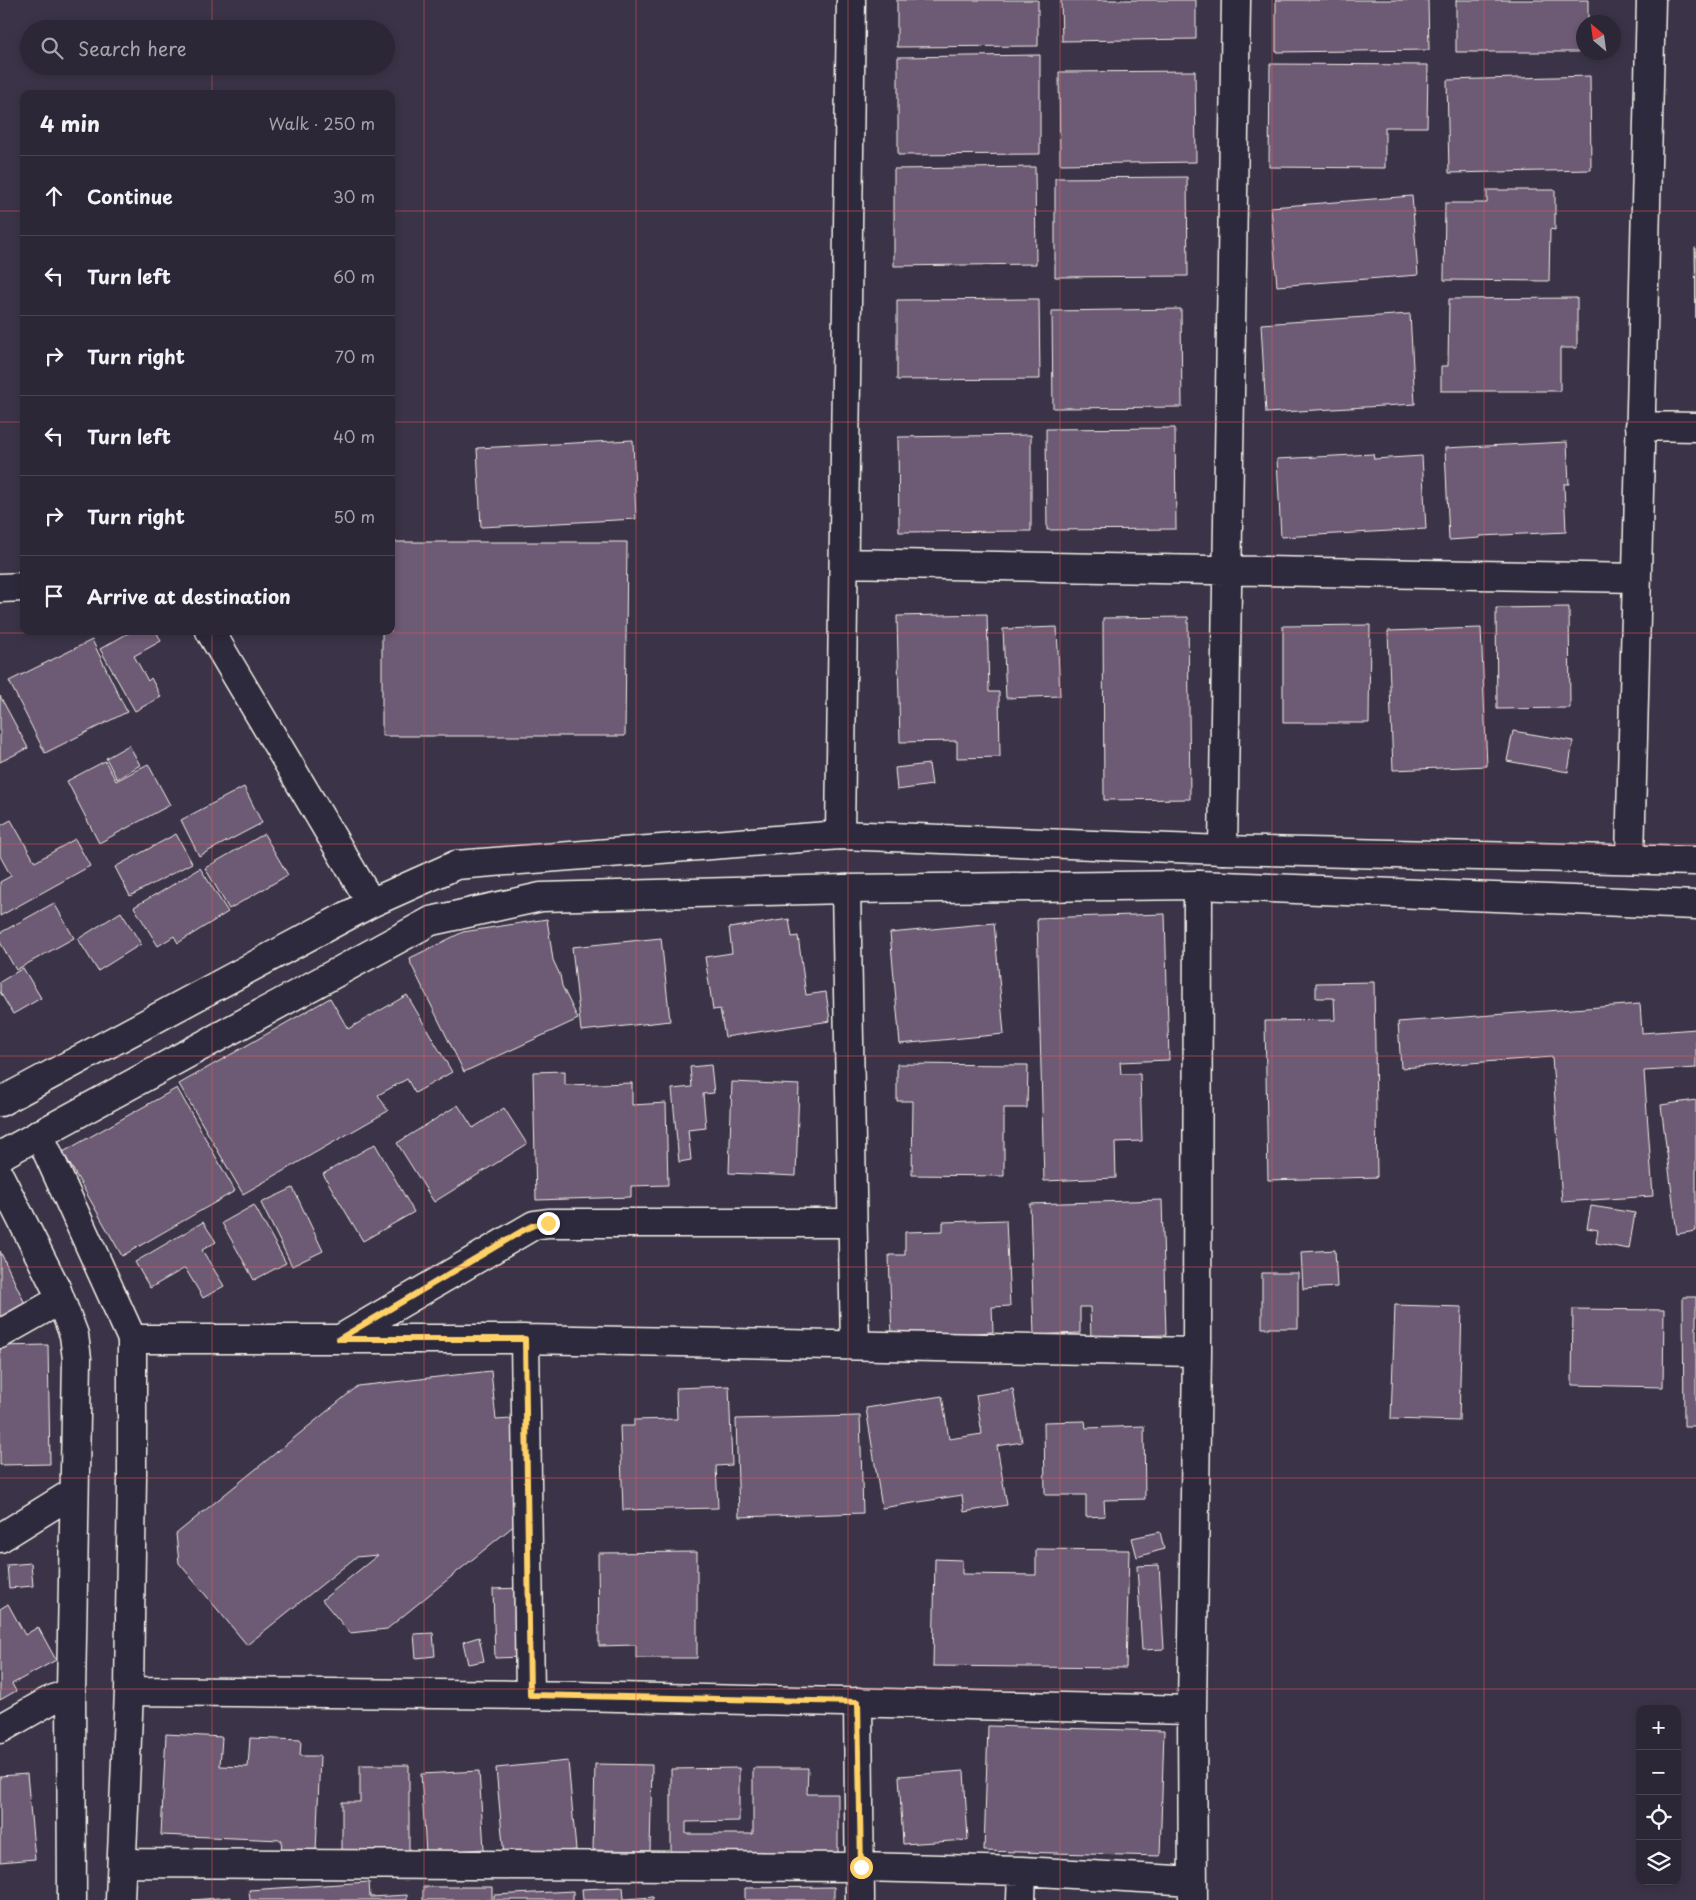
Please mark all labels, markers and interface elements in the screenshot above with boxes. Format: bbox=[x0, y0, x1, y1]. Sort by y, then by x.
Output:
north arrow bbox=[1576, 15, 1621, 60]
search box bbox=[20, 20, 395, 75]
icon: search bbox=[38, 34, 66, 62]
text: Search here bbox=[78, 34, 187, 62]
text: 4 min bbox=[40, 107, 100, 139]
text: Walk · 250 m bbox=[269, 111, 375, 135]
icon: ahead bbox=[40, 182, 68, 210]
text: Continue bbox=[87, 182, 173, 210]
text: 30 m bbox=[333, 184, 375, 208]
icon: left bbox=[40, 262, 68, 290]
text: Turn left bbox=[87, 262, 171, 290]
text: 60 m bbox=[333, 264, 375, 288]
icon: right bbox=[40, 342, 68, 370]
text: Turn right bbox=[87, 342, 185, 370]
text: 70 m bbox=[335, 344, 375, 368]
icon: left bbox=[40, 422, 68, 450]
text: Turn left bbox=[87, 422, 171, 450]
text: 40 m bbox=[333, 424, 375, 448]
icon: right bbox=[40, 502, 68, 530]
text: Turn right bbox=[87, 502, 185, 530]
text: 50 m bbox=[334, 504, 375, 528]
icon: arrive bbox=[40, 582, 68, 610]
text: Arrive at destination bbox=[87, 582, 291, 610]
route end bbox=[537, 1212, 560, 1235]
map controls bbox=[1636, 1705, 1681, 1885]
button: + bbox=[1636, 1705, 1681, 1750]
button: − bbox=[1636, 1750, 1681, 1795]
button: locate bbox=[1636, 1795, 1681, 1840]
button: layers bbox=[1636, 1840, 1681, 1885]
route start bbox=[850, 1856, 873, 1879]

